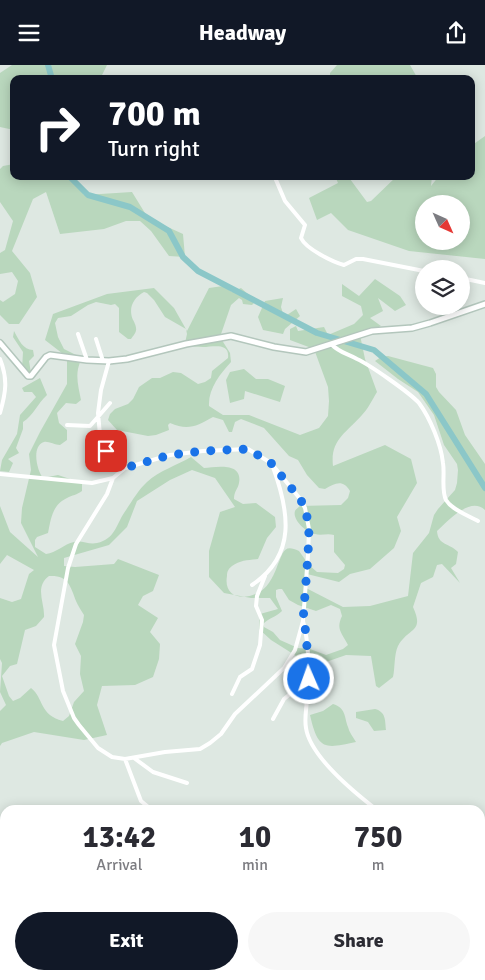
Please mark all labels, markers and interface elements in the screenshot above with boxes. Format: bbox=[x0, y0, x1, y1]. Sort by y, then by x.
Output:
icon: menu bbox=[15, 19, 43, 47]
text: Headway bbox=[199, 19, 286, 46]
icon: share bbox=[442, 19, 470, 47]
text: 700 m bbox=[108, 92, 201, 135]
icon: right bbox=[25, 95, 90, 160]
text: Turn right bbox=[108, 135, 200, 162]
north arrow bbox=[415, 195, 470, 250]
map controls bbox=[415, 195, 470, 315]
button: layers bbox=[415, 260, 470, 315]
pin bbox=[85, 430, 127, 472]
icon: arrive bbox=[92, 437, 120, 465]
position arrow bbox=[282, 652, 334, 704]
text: 13:42 bbox=[83, 819, 156, 856]
text: 10 bbox=[239, 819, 271, 856]
text: 750 bbox=[354, 819, 402, 856]
text: Arrival bbox=[96, 855, 142, 875]
text: min bbox=[242, 855, 268, 875]
text: m bbox=[372, 855, 384, 875]
button: Exit bbox=[15, 912, 238, 970]
button: Share bbox=[248, 912, 470, 970]

